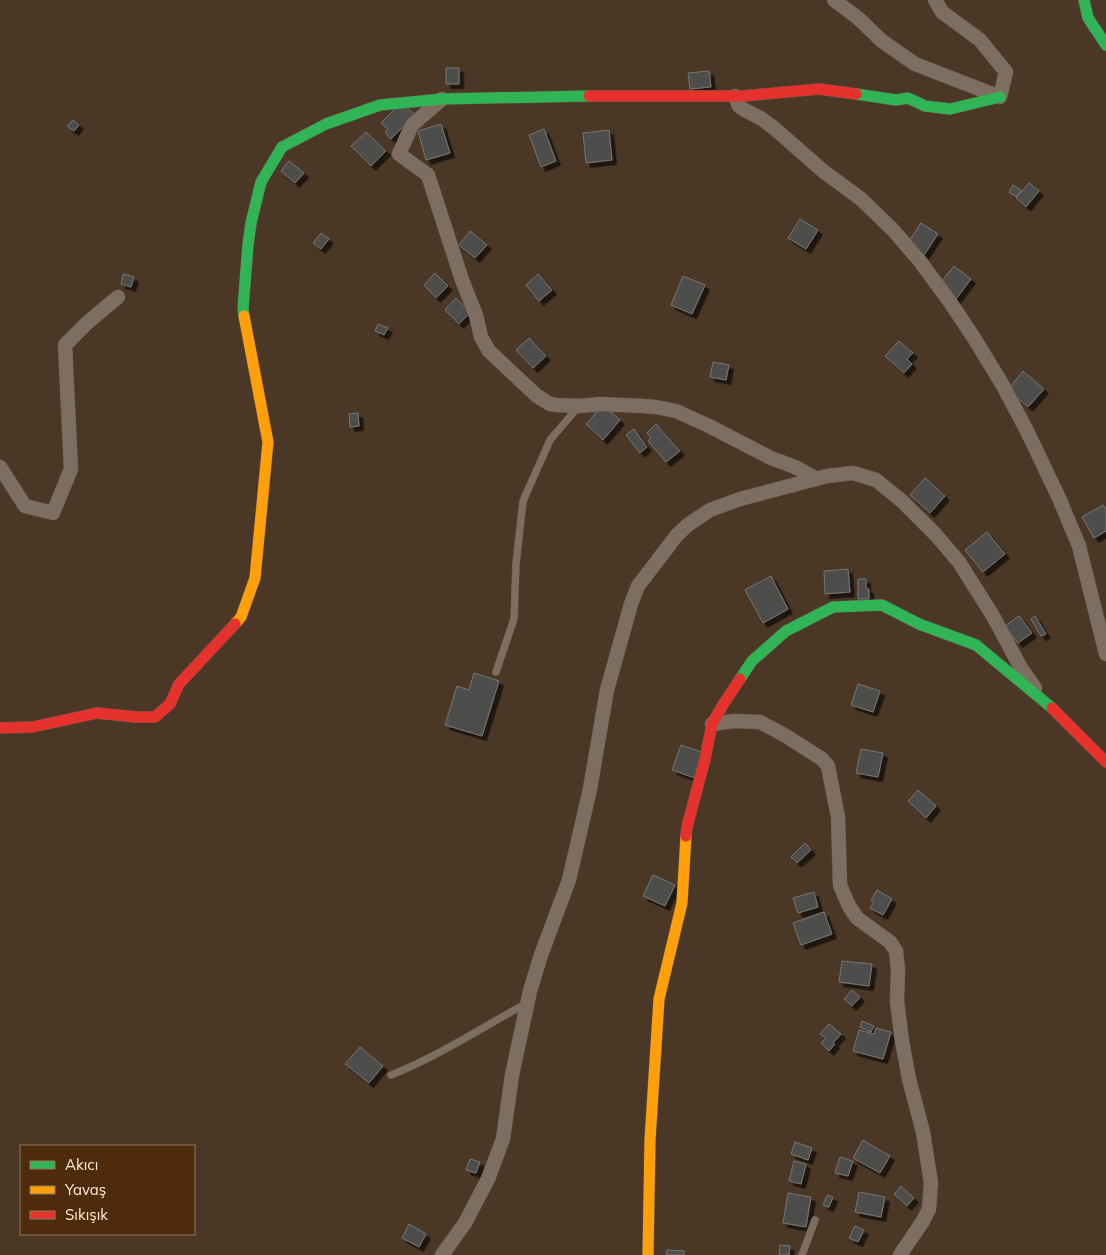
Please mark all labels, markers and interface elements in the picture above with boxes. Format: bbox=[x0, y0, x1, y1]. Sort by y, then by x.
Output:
legend bbox=[20, 1145, 195, 1235]
text: Akıcı bbox=[65, 1155, 98, 1174]
text: Yavaş bbox=[64, 1180, 106, 1199]
text: Sıkışık bbox=[65, 1205, 108, 1224]

